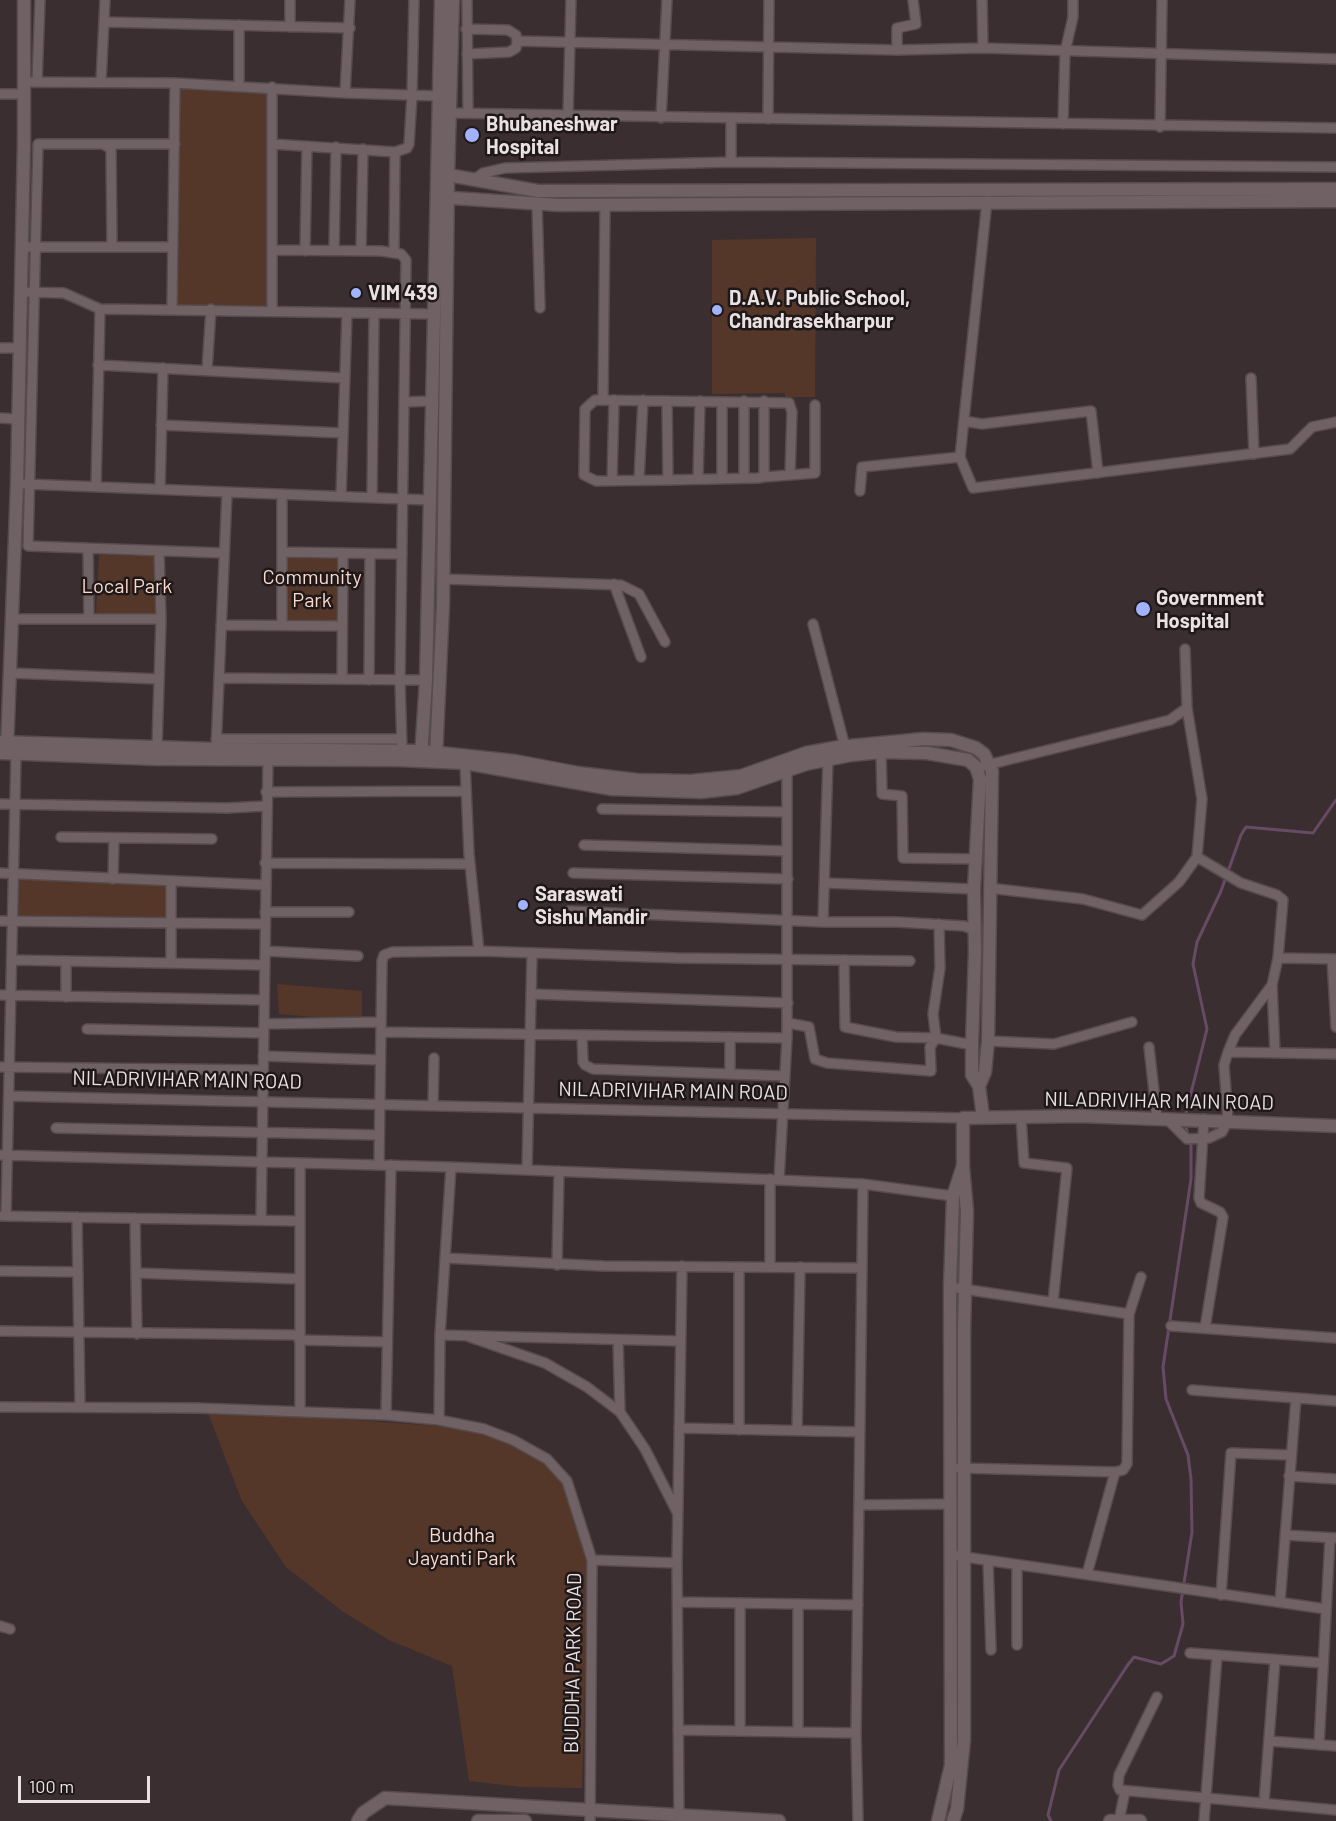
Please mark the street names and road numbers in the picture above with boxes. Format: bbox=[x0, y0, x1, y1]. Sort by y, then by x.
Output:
street label: NILADRIVIHAR MAIN ROAD bbox=[72, 1066, 302, 1094]
street label: NILADRIVIHAR MAIN ROAD bbox=[558, 1077, 788, 1105]
street label: NILADRIVIHAR MAIN ROAD bbox=[1044, 1087, 1274, 1115]
street label: BUDDHA PARK ROAD bbox=[559, 1572, 587, 1754]

